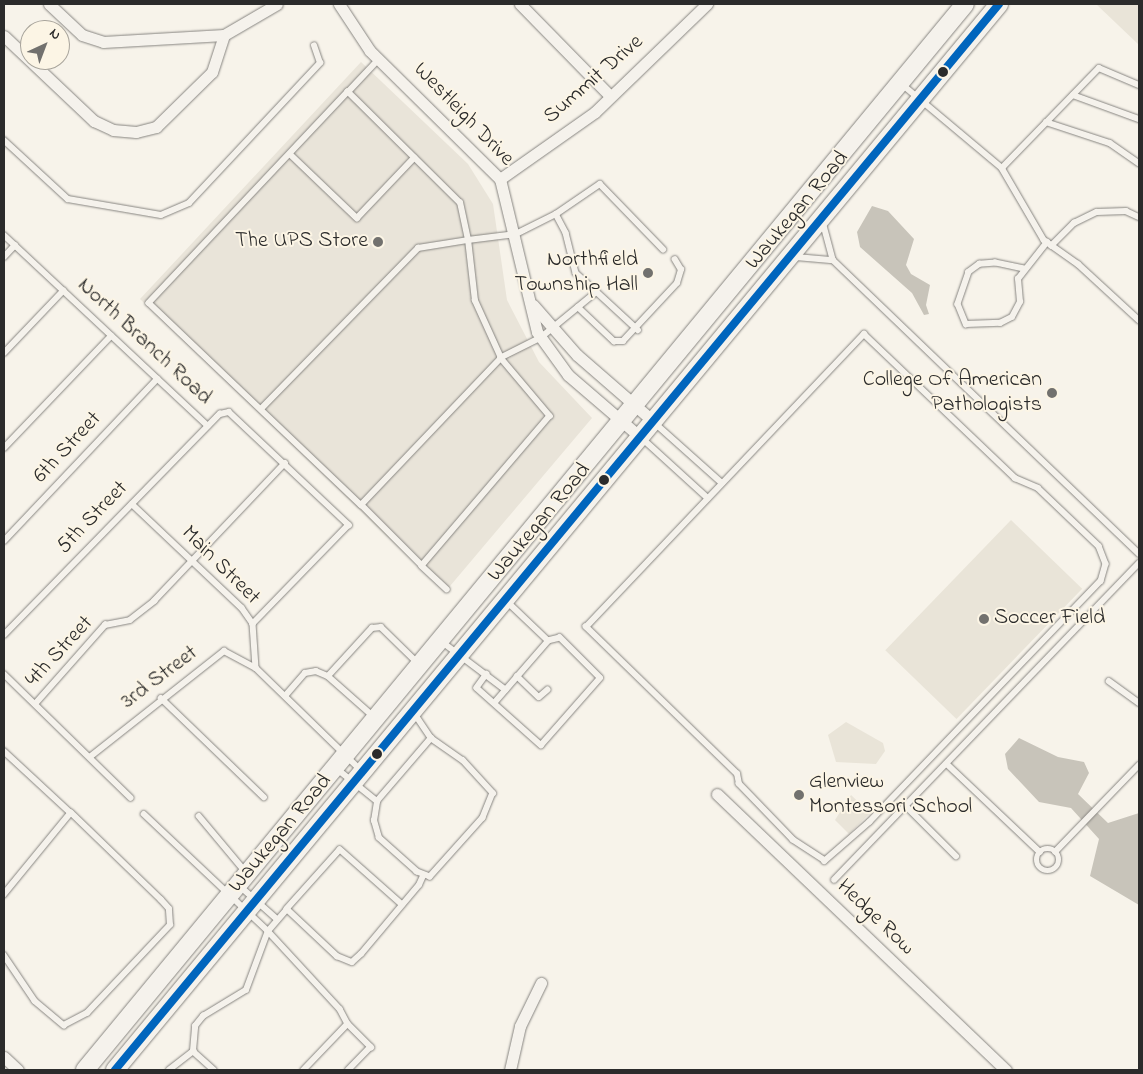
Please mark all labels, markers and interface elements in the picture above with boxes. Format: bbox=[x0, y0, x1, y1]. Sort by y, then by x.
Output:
north arrow bbox=[20, 20, 70, 70]
text: N bbox=[44, 23, 66, 45]
street label: Summit Drive bbox=[539, 30, 649, 130]
street label: Westleigh Drive bbox=[407, 58, 519, 172]
unlabelled marker bbox=[938, 67, 948, 77]
street label: Waukegan Road bbox=[741, 146, 855, 276]
place label: The UPS Store bbox=[235, 229, 368, 255]
marker: The UPS Store bbox=[372, 236, 384, 248]
place label: Northfield Township Hall bbox=[514, 247, 638, 298]
marker: Northfield Township Hall bbox=[642, 267, 654, 279]
street label: North Branch Road bbox=[71, 273, 217, 411]
place label: College Of American Pathologists bbox=[863, 367, 1042, 418]
marker: College Of American Pathologists bbox=[1046, 387, 1058, 399]
street label: 6th Street bbox=[28, 407, 108, 489]
street label: Waukegan Road bbox=[483, 458, 597, 588]
unlabelled marker bbox=[599, 475, 609, 485]
street label: 5th Street bbox=[52, 476, 134, 560]
street label: Main Street bbox=[175, 521, 265, 611]
place label: Soccer Field bbox=[994, 606, 1105, 632]
street label: 4th Street bbox=[20, 611, 100, 693]
marker: Soccer Field bbox=[978, 613, 990, 625]
street label: 3rd Street bbox=[116, 641, 204, 715]
unlabelled marker bbox=[372, 749, 382, 759]
street label: Waukegan Road bbox=[224, 769, 338, 899]
place label: Glenview Montessori School bbox=[809, 769, 972, 820]
marker: Glenview Montessori School bbox=[793, 789, 805, 801]
street label: Hedge Row bbox=[830, 874, 920, 962]

